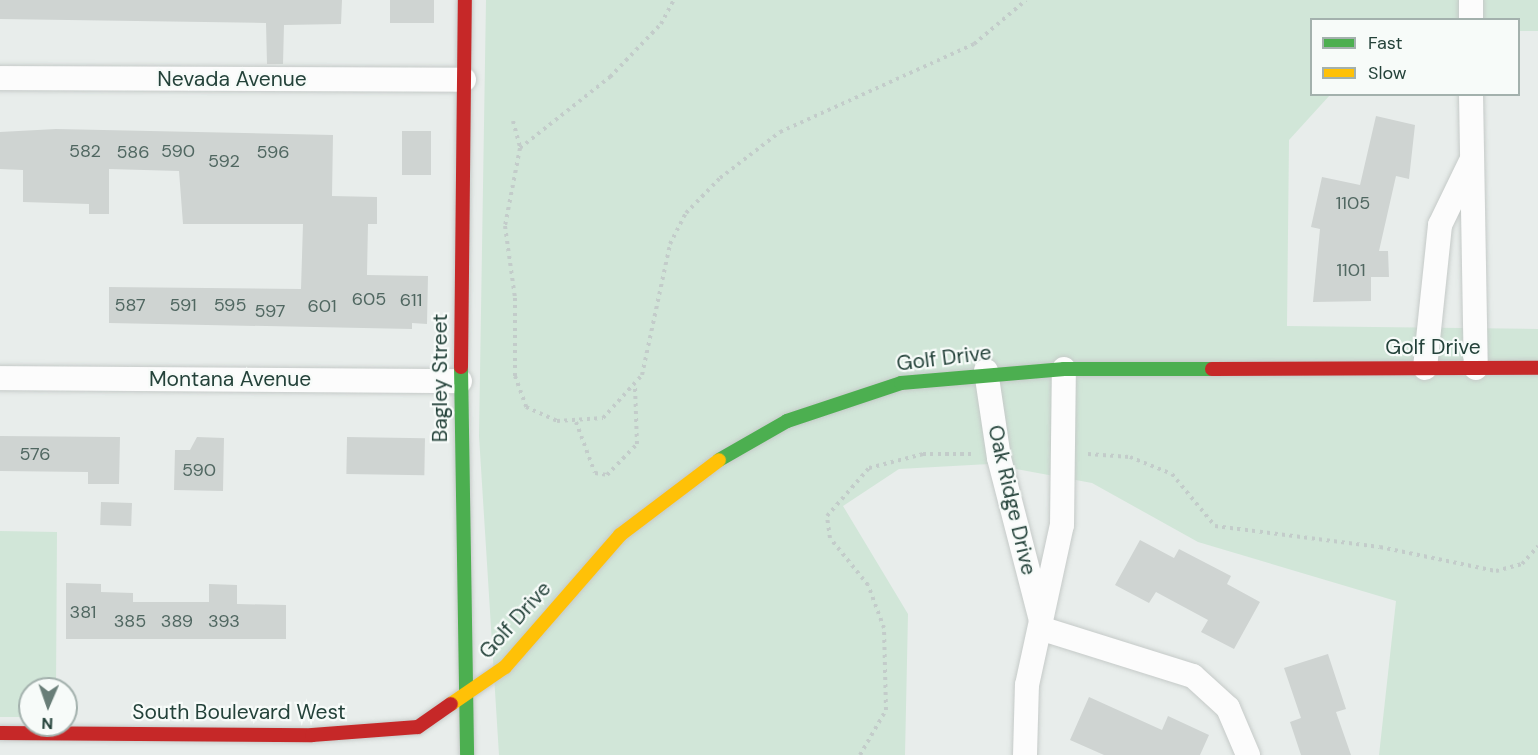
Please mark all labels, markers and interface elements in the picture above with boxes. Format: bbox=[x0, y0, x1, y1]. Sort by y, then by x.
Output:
legend bbox=[1310, 18, 1520, 96]
text: Fast bbox=[1368, 31, 1403, 55]
text: Slow bbox=[1368, 61, 1407, 85]
street label: Nevada Avenue bbox=[157, 66, 307, 92]
house number: 582 bbox=[69, 140, 101, 162]
house number: 590 bbox=[161, 140, 195, 162]
house number: 586 bbox=[116, 141, 150, 163]
house number: 596 bbox=[256, 141, 290, 163]
house number: 592 bbox=[208, 150, 240, 172]
house number: 1105 bbox=[1336, 192, 1370, 214]
house number: 1101 bbox=[1336, 259, 1366, 281]
house number: 605 bbox=[352, 288, 386, 310]
house number: 611 bbox=[400, 289, 422, 311]
house number: 587 bbox=[114, 294, 146, 316]
house number: 591 bbox=[169, 294, 197, 316]
house number: 595 bbox=[214, 294, 246, 316]
house number: 601 bbox=[307, 295, 337, 317]
house number: 597 bbox=[255, 300, 285, 322]
street label: Bagley Street bbox=[427, 314, 453, 442]
street label: Golf Drive bbox=[1385, 334, 1481, 360]
street label: Golf Drive bbox=[895, 340, 993, 376]
street label: Montana Avenue bbox=[149, 366, 311, 392]
street label: Oak Ridge Drive bbox=[983, 423, 1041, 577]
house number: 576 bbox=[19, 443, 51, 465]
house number: 590 bbox=[182, 459, 216, 481]
street label: Golf Drive bbox=[474, 576, 556, 664]
house number: 381 bbox=[70, 601, 96, 623]
house number: 385 bbox=[114, 610, 146, 632]
house number: 389 bbox=[161, 610, 193, 632]
house number: 393 bbox=[208, 610, 240, 632]
north arrow bbox=[18, 677, 78, 737]
street label: South Boulevard West bbox=[132, 699, 346, 725]
text: N bbox=[41, 713, 54, 734]

